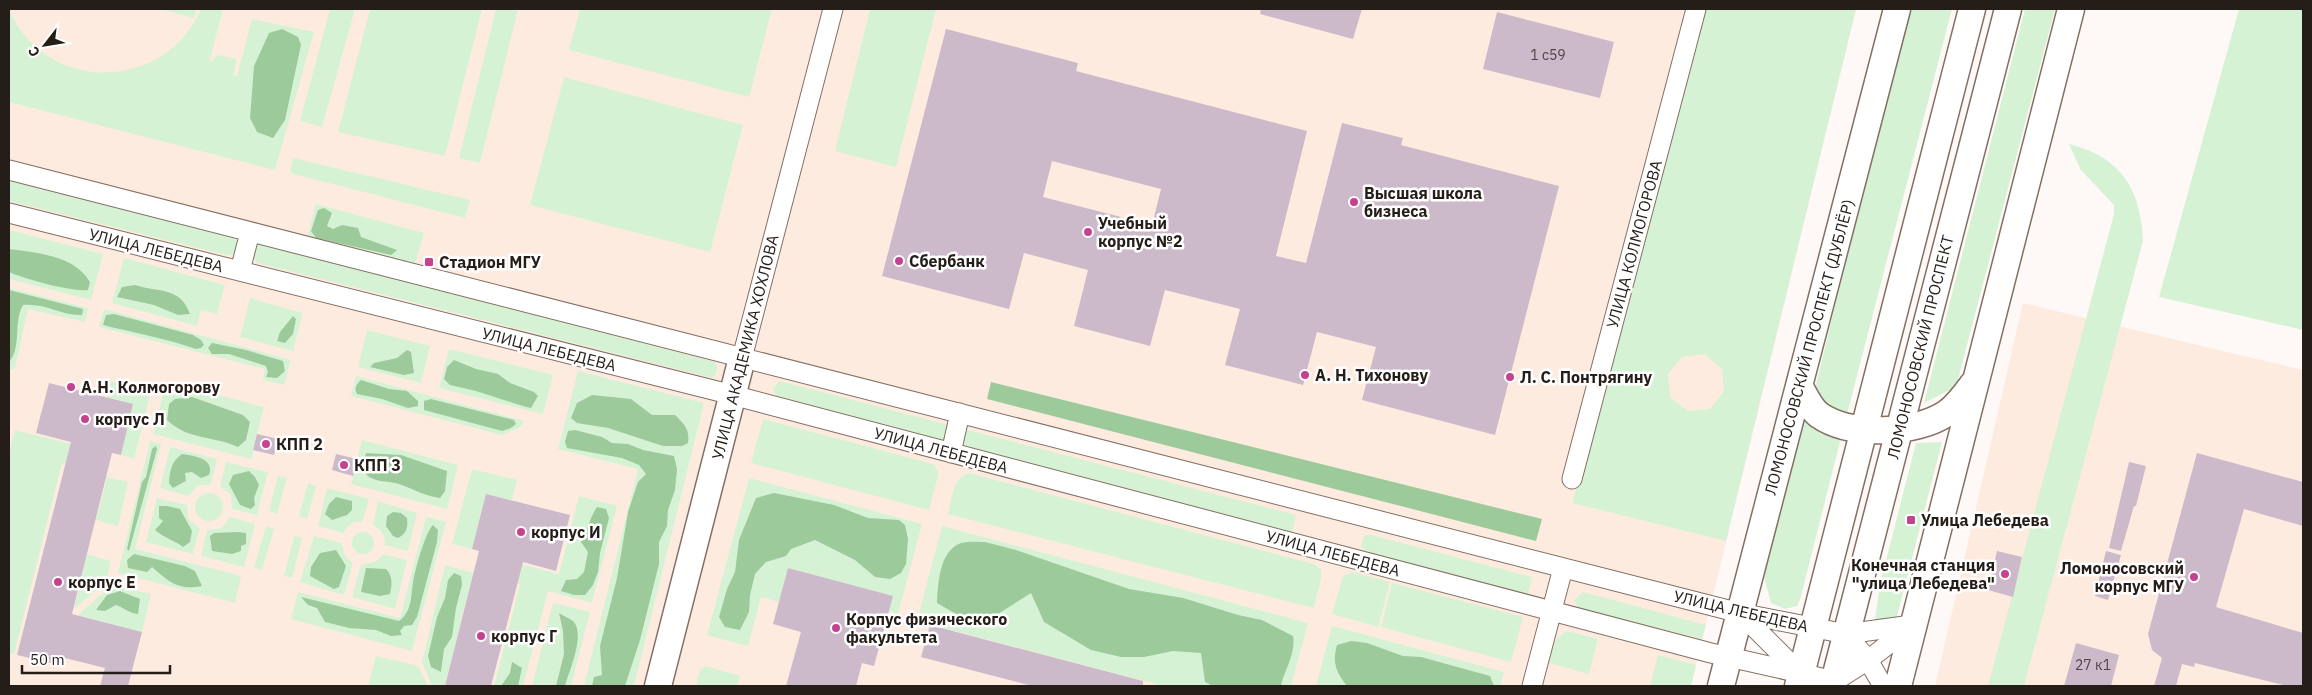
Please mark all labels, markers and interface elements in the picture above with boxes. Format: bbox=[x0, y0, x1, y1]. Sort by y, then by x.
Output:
north arrow bbox=[20, 20, 70, 70]
text: С bbox=[24, 43, 44, 60]
house number: 1 с59 bbox=[1530, 46, 1566, 64]
street label: УЛИЦА КОЛМОГОРОВА bbox=[1602, 158, 1666, 330]
place label: Высшая школа бизнеса bbox=[1364, 183, 1482, 221]
marker: Высшая школа бизнеса bbox=[1348, 196, 1360, 208]
street label: ЛОМОНОСОВСКИЙ ПРОСПЕКТ (ДУБЛЁР) bbox=[1760, 197, 1858, 497]
place label: Учебный корпус №2 bbox=[1098, 213, 1183, 251]
street label: УЛИЦА ЛЕБЕДЕВА bbox=[87, 224, 225, 276]
marker: Учебный корпус №2 bbox=[1082, 226, 1094, 238]
street label: УЛИЦА АКАДЕМИКА ХОХЛОВА bbox=[707, 232, 783, 462]
street label: ЛОМОНОСОВСКИЙ ПРОСПЕКТ bbox=[1882, 233, 1958, 461]
place label: Сбербанк bbox=[909, 251, 985, 271]
place label: Стадион МГУ bbox=[439, 252, 541, 272]
marker: Сбербанк bbox=[893, 255, 905, 267]
marker: Стадион МГУ bbox=[423, 256, 435, 268]
street label: УЛИЦА ЛЕБЕДЕВА bbox=[480, 323, 618, 375]
place label: А. Н. Тихонову bbox=[1315, 365, 1428, 385]
place label: Л. С. Понтрягину bbox=[1520, 367, 1653, 387]
marker: А. Н. Тихонову bbox=[1299, 369, 1311, 381]
marker: Л. С. Понтрягину bbox=[1504, 371, 1516, 383]
place label: А.Н. Колмогорову bbox=[81, 377, 220, 397]
marker: А.Н. Колмогорову bbox=[65, 381, 77, 393]
place label: корпус Л bbox=[95, 409, 165, 429]
marker: корпус Л bbox=[79, 413, 91, 425]
street label: УЛИЦА ЛЕБЕДЕВА bbox=[872, 422, 1010, 478]
place label: КПП 2 bbox=[276, 434, 323, 454]
marker: КПП 2 bbox=[260, 438, 272, 450]
place label: КПП 3 bbox=[354, 455, 401, 475]
marker: КПП 3 bbox=[338, 459, 350, 471]
place label: Улица Лебедева bbox=[1921, 510, 2049, 530]
marker: Улица Лебедева bbox=[1905, 514, 1917, 526]
place label: корпус И bbox=[531, 522, 601, 542]
street label: УЛИЦА ЛЕБЕДЕВА bbox=[1264, 525, 1402, 581]
marker: корпус И bbox=[515, 526, 527, 538]
place label: Конечная станция "улица Лебедева" bbox=[1851, 555, 1995, 593]
place label: Ломоносовский корпус МГУ bbox=[2060, 558, 2184, 596]
marker: Конечная станция "улица Лебедева" bbox=[1999, 568, 2011, 580]
marker: Ломоносовский корпус МГУ bbox=[2188, 571, 2200, 583]
place label: корпус Е bbox=[68, 572, 136, 592]
marker: корпус Е bbox=[52, 576, 64, 588]
street label: УЛИЦА ЛЕБЕДЕВА bbox=[1672, 586, 1810, 636]
place label: Корпус физического факультета bbox=[846, 609, 1007, 647]
marker: Корпус физического факультета bbox=[830, 622, 842, 634]
place label: корпус Г bbox=[491, 626, 557, 646]
marker: корпус Г bbox=[475, 630, 487, 642]
scale bar bbox=[22, 642, 170, 674]
text: 50 m bbox=[30, 650, 65, 669]
house number: 27 к1 bbox=[2075, 656, 2111, 674]

